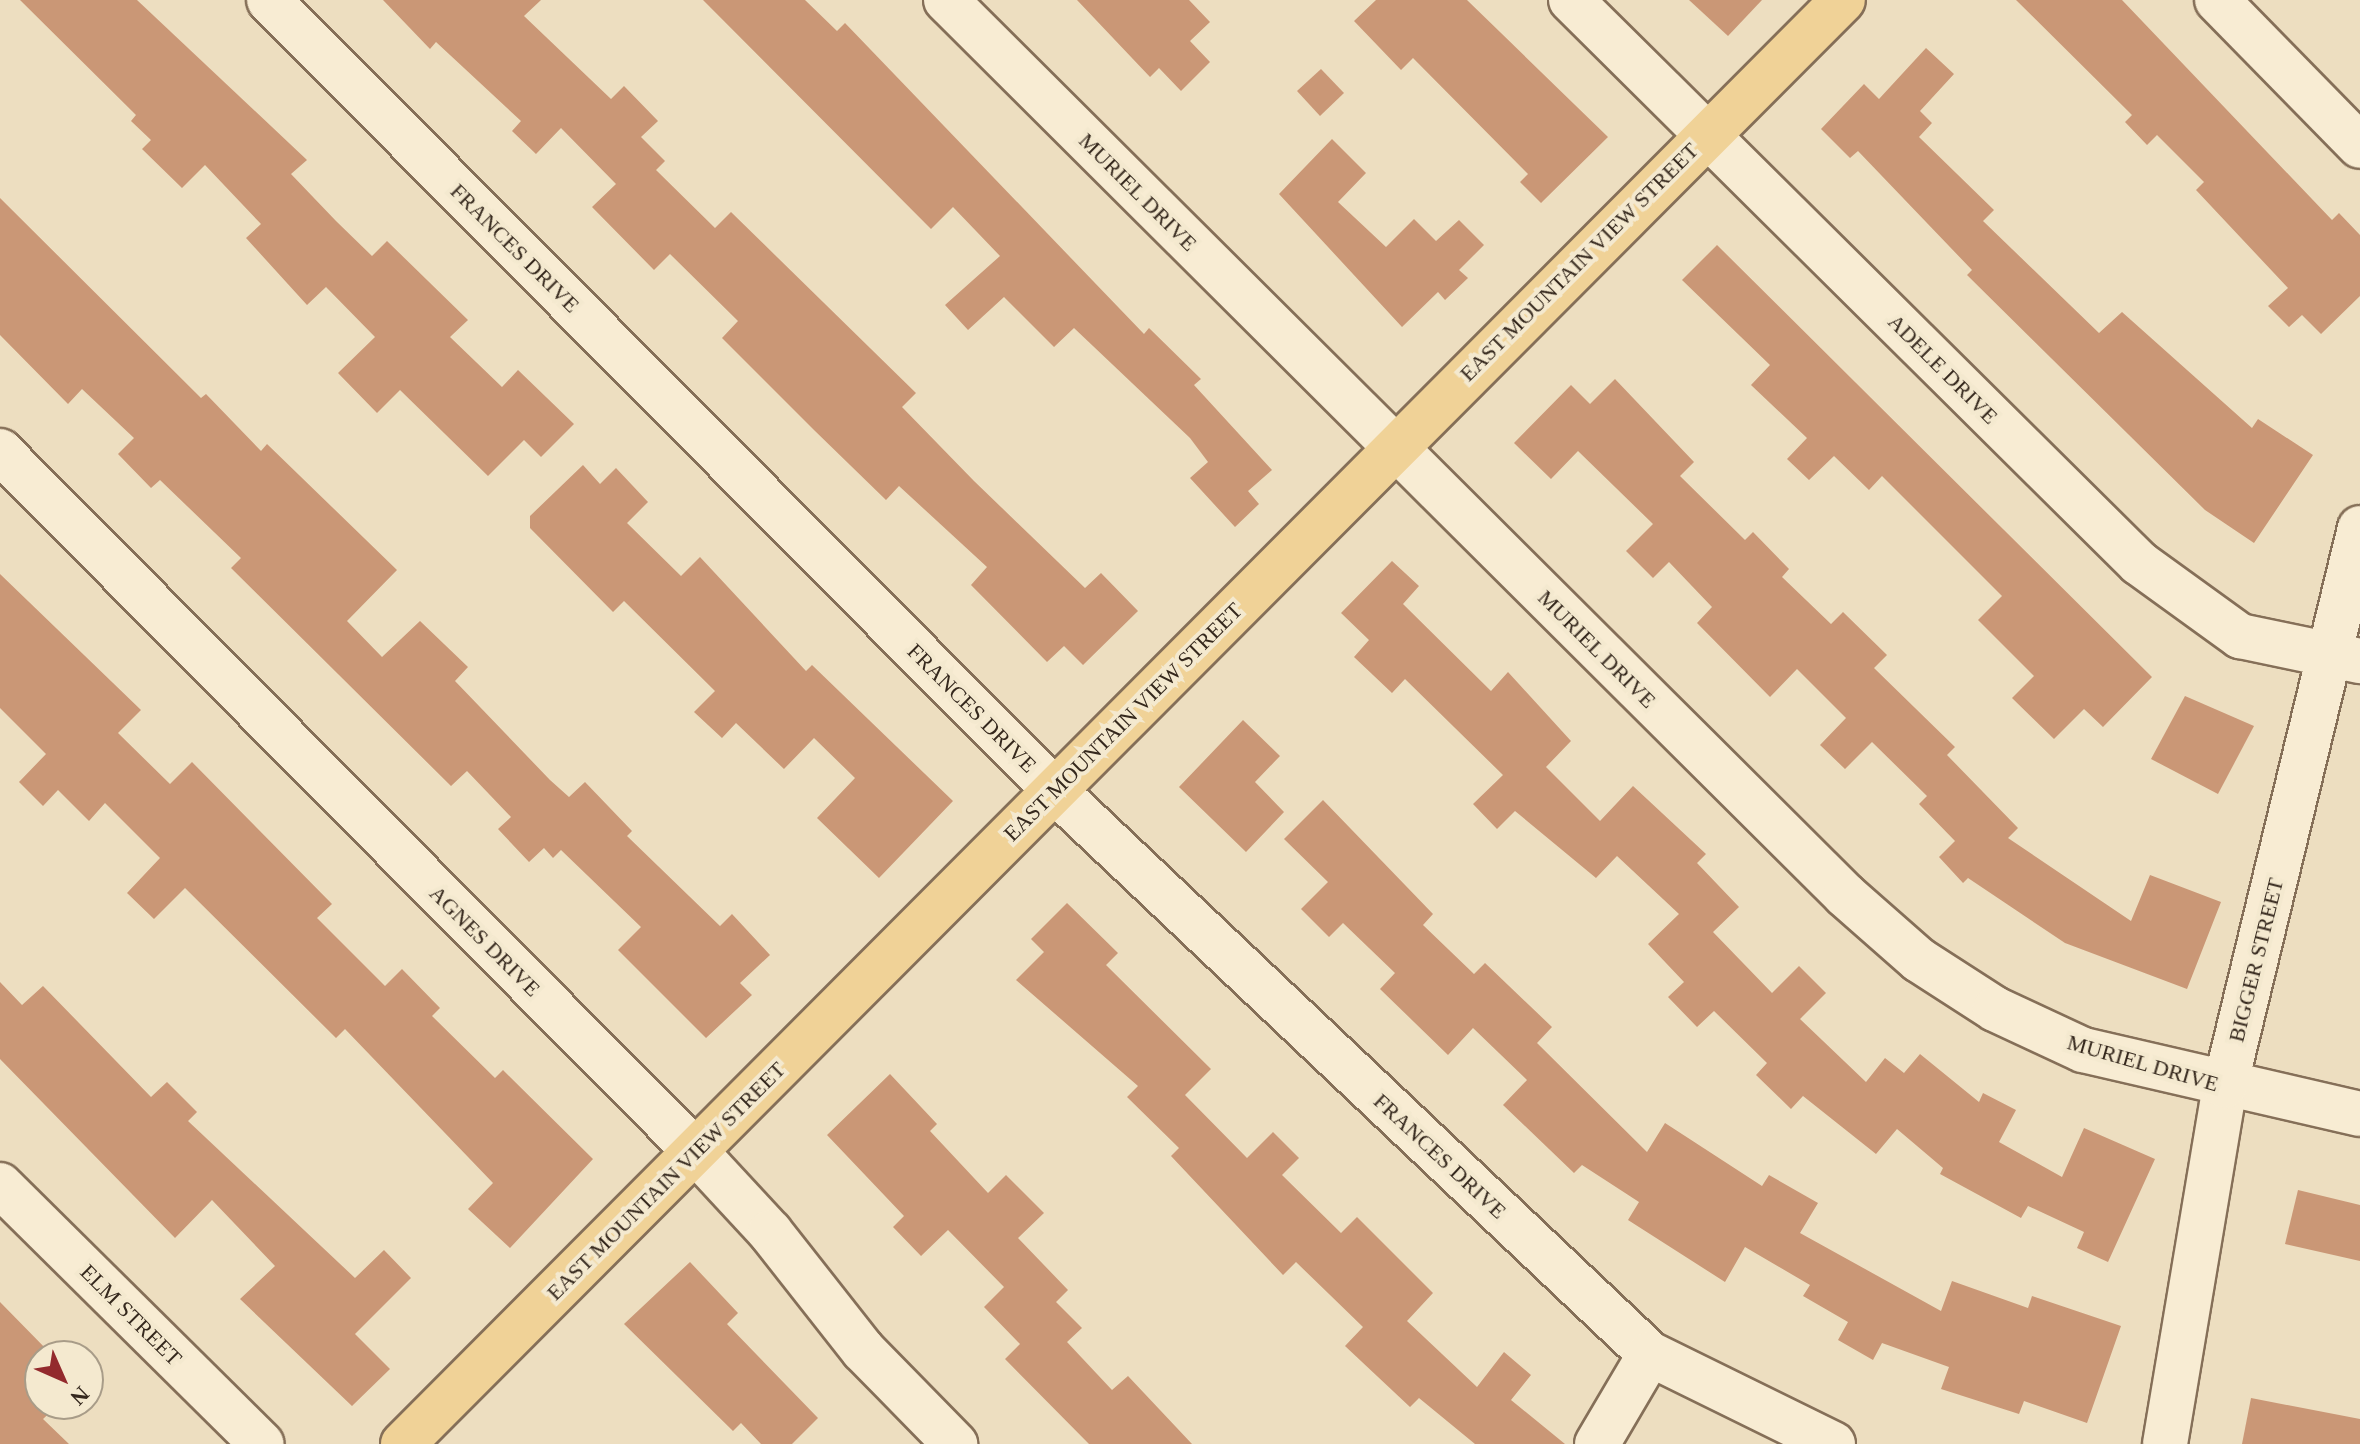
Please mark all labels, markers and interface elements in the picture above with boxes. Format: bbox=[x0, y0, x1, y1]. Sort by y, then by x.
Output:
street label: MURIEL DRIVE bbox=[1073, 127, 1203, 257]
street label: EAST MOUNTAIN VIEW STREET bbox=[1454, 137, 1704, 387]
street label: FRANCES DRIVE bbox=[445, 178, 585, 318]
street label: ADELE DRIVE bbox=[1882, 308, 2004, 430]
street label: MURIEL DRIVE bbox=[1532, 584, 1662, 714]
street label: EAST MOUNTAIN VIEW STREET bbox=[998, 597, 1248, 847]
street label: FRANCES DRIVE bbox=[902, 638, 1042, 778]
street label: BIGGER STREET bbox=[2223, 875, 2289, 1045]
street label: AGNES DRIVE bbox=[424, 880, 546, 1002]
street label: MURIEL DRIVE bbox=[2064, 1029, 2222, 1097]
street label: EAST MOUNTAIN VIEW STREET bbox=[541, 1056, 791, 1306]
street label: FRANCES DRIVE bbox=[1368, 1088, 1512, 1224]
street label: ELM STREET bbox=[75, 1259, 187, 1371]
north arrow bbox=[24, 1340, 104, 1420]
text: N bbox=[65, 1381, 94, 1410]

